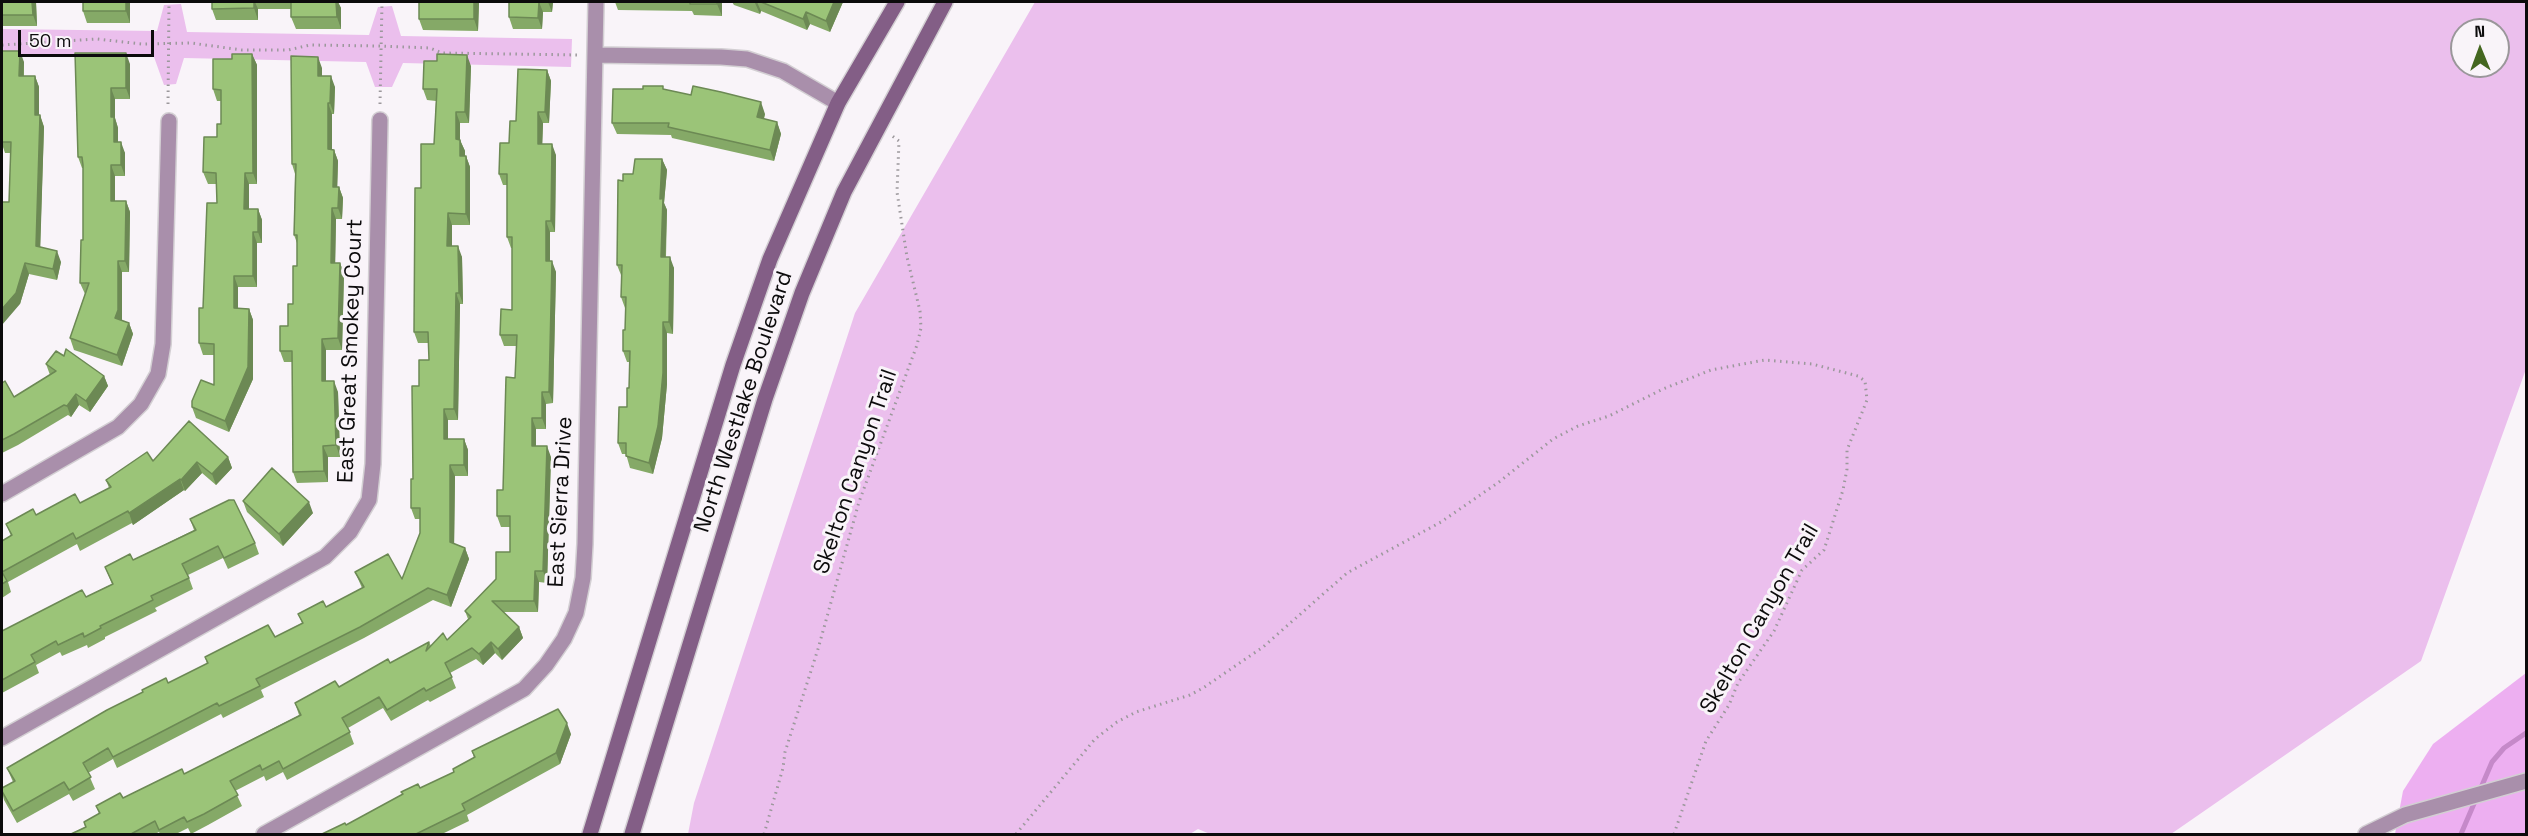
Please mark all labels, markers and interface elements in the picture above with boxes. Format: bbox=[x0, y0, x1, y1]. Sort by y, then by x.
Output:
scale bar bbox=[21, 18, 158, 56]
north arrow bbox=[2450, 18, 2510, 78]
text: N bbox=[2474, 21, 2485, 42]
text: 50 m bbox=[29, 29, 71, 52]
street label: East Great Smokey Court bbox=[333, 219, 369, 483]
street label: North Westlake Boulevard bbox=[689, 268, 799, 536]
street label: Skelton Canyon Trail bbox=[809, 366, 903, 578]
street label: East Sierra Drive bbox=[543, 416, 579, 588]
street label: Skelton Canyon Trail bbox=[1695, 520, 1825, 718]

